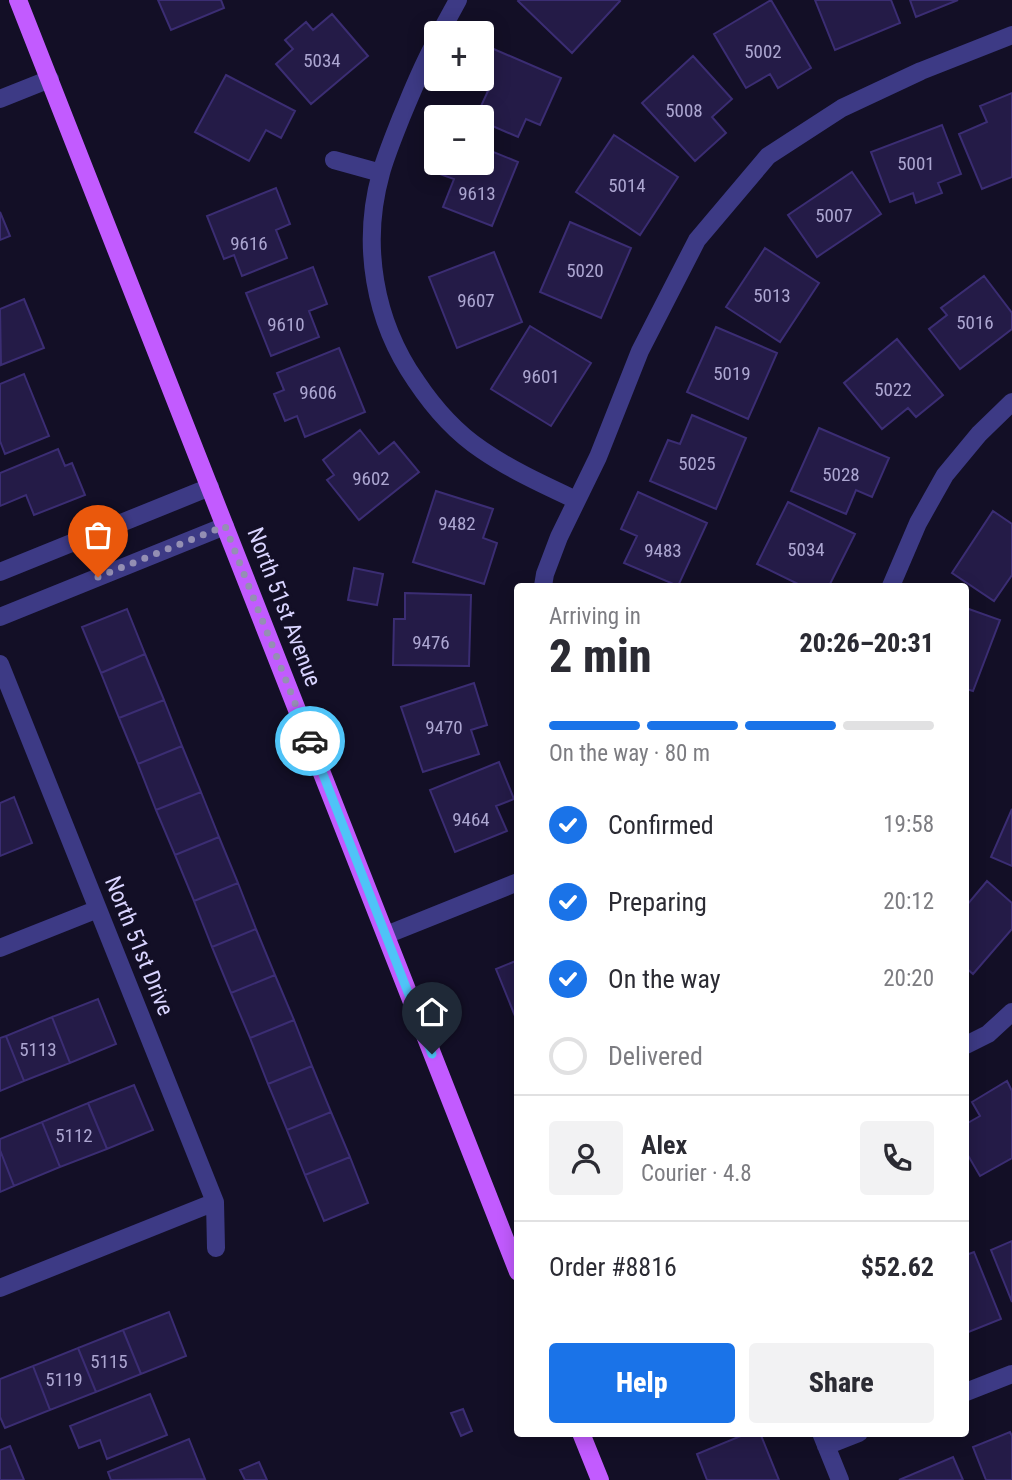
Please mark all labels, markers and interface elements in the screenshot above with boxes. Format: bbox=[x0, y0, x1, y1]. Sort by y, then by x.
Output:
map controls bbox=[424, 21, 494, 175]
button: + bbox=[424, 21, 494, 91]
house number: 5002 bbox=[744, 40, 782, 63]
house number: 5034 bbox=[303, 49, 341, 72]
house number: 5008 bbox=[665, 99, 703, 122]
button: − bbox=[424, 105, 494, 175]
house number: 5001 bbox=[897, 152, 935, 175]
house number: 5014 bbox=[608, 174, 646, 197]
house number: 9613 bbox=[458, 182, 496, 205]
house number: 5007 bbox=[815, 204, 853, 227]
house number: 9616 bbox=[230, 232, 268, 255]
house number: 5020 bbox=[566, 259, 604, 282]
house number: 5013 bbox=[753, 284, 791, 307]
house number: 9607 bbox=[457, 289, 495, 312]
house number: 5016 bbox=[956, 311, 994, 334]
house number: 9610 bbox=[267, 313, 305, 336]
house number: 5019 bbox=[713, 362, 751, 385]
house number: 9601 bbox=[522, 365, 560, 388]
house number: 5022 bbox=[874, 378, 912, 401]
house number: 9606 bbox=[299, 381, 337, 404]
house number: 5025 bbox=[678, 452, 716, 475]
house number: 5028 bbox=[822, 463, 860, 486]
house number: 9602 bbox=[352, 467, 390, 490]
pin bbox=[68, 505, 128, 577]
house number: 9482 bbox=[438, 512, 476, 535]
icon: bag bbox=[79, 516, 117, 554]
street label: North 51st Avenue bbox=[241, 524, 327, 690]
house number: 5034 bbox=[787, 538, 825, 561]
house number: 9483 bbox=[644, 539, 682, 562]
text: Arriving in bbox=[549, 603, 641, 630]
text: 20:26–20:31 bbox=[800, 628, 934, 658]
text: 2 min bbox=[549, 629, 652, 683]
house number: 9476 bbox=[412, 631, 450, 654]
courier bbox=[275, 706, 345, 776]
house number: 9470 bbox=[425, 716, 463, 739]
icon: car bbox=[291, 722, 329, 760]
text: On the way · 80 m bbox=[549, 740, 710, 767]
icon: check bbox=[549, 806, 587, 844]
house number: 9464 bbox=[452, 808, 490, 831]
text: Confirmed bbox=[608, 810, 714, 840]
text: 19:58 bbox=[883, 811, 934, 838]
street label: North 51st Drive bbox=[99, 872, 179, 1020]
icon: check bbox=[549, 883, 587, 921]
text: Preparing bbox=[608, 887, 707, 917]
text: 20:12 bbox=[883, 888, 934, 915]
icon: check bbox=[549, 960, 587, 998]
text: On the way bbox=[608, 964, 721, 994]
text: 20:20 bbox=[883, 965, 934, 992]
pin bbox=[402, 982, 462, 1054]
icon: home bbox=[413, 993, 451, 1031]
house number: 5113 bbox=[19, 1038, 57, 1061]
text: Delivered bbox=[608, 1041, 703, 1071]
button: person bbox=[549, 1121, 623, 1195]
button: phone bbox=[860, 1121, 934, 1195]
house number: 5112 bbox=[55, 1124, 93, 1147]
text: Alex bbox=[641, 1130, 687, 1160]
text: Courier · 4.8 bbox=[641, 1160, 752, 1187]
text: Order #8816 bbox=[549, 1252, 677, 1282]
text: $52.62 bbox=[861, 1252, 934, 1282]
button: Help bbox=[549, 1343, 735, 1423]
button: Share bbox=[749, 1343, 934, 1423]
house number: 5115 bbox=[90, 1350, 128, 1373]
house number: 5119 bbox=[45, 1368, 83, 1391]

